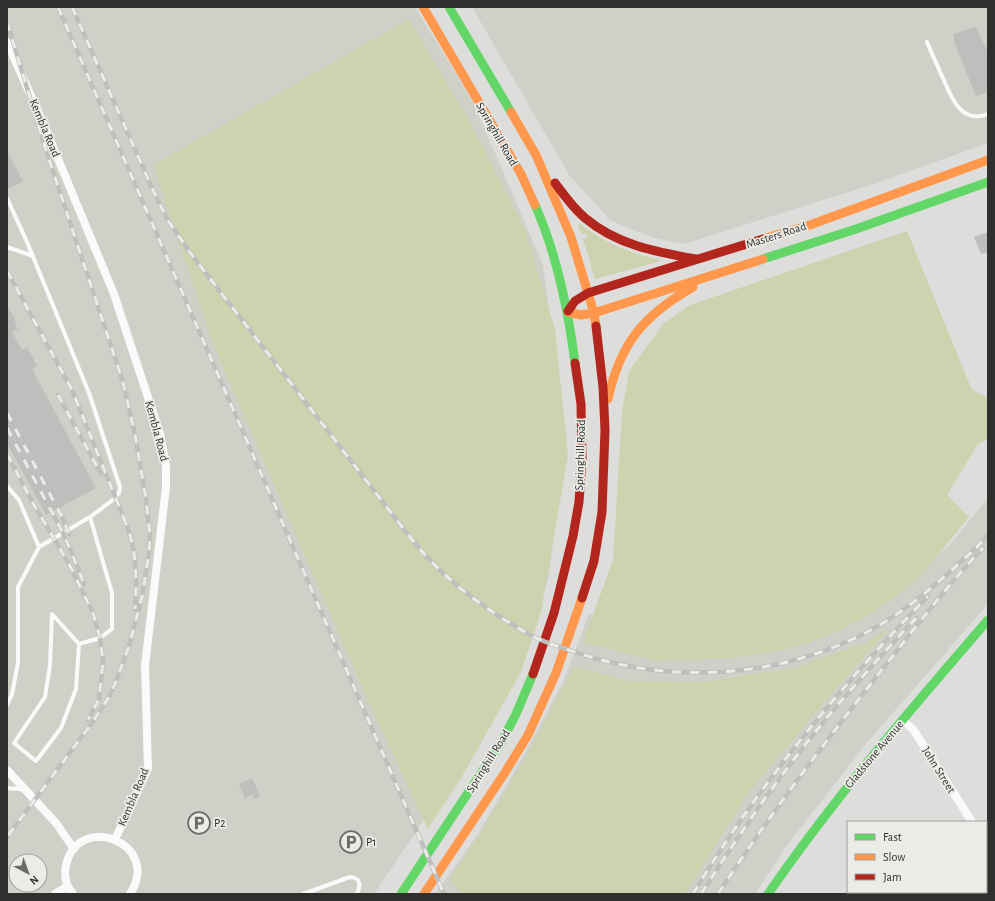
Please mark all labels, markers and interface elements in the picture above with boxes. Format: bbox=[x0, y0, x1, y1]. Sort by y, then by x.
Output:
street label: Kembla Road bbox=[27, 97, 63, 159]
street label: Springhill Road bbox=[474, 100, 520, 168]
street label: Masters Road bbox=[744, 220, 808, 250]
street label: Kembla Road bbox=[143, 400, 171, 462]
street label: Springhill Road bbox=[573, 419, 587, 491]
street label: Gladstone Avenue bbox=[842, 718, 906, 790]
street label: Springhill Road bbox=[464, 728, 512, 794]
street label: John Street bbox=[920, 745, 958, 795]
street label: Kembla Road bbox=[115, 766, 151, 828]
parking icon: P2 bbox=[186, 810, 212, 836]
place label: P2 bbox=[214, 817, 226, 829]
legend bbox=[847, 821, 987, 893]
parking icon: P1 bbox=[338, 829, 364, 855]
text: Fast bbox=[883, 831, 902, 843]
place label: P1 bbox=[366, 836, 376, 848]
text: Slow bbox=[883, 851, 905, 863]
north arrow bbox=[8, 853, 48, 893]
text: Jam bbox=[883, 871, 902, 883]
text: N bbox=[28, 874, 41, 887]

